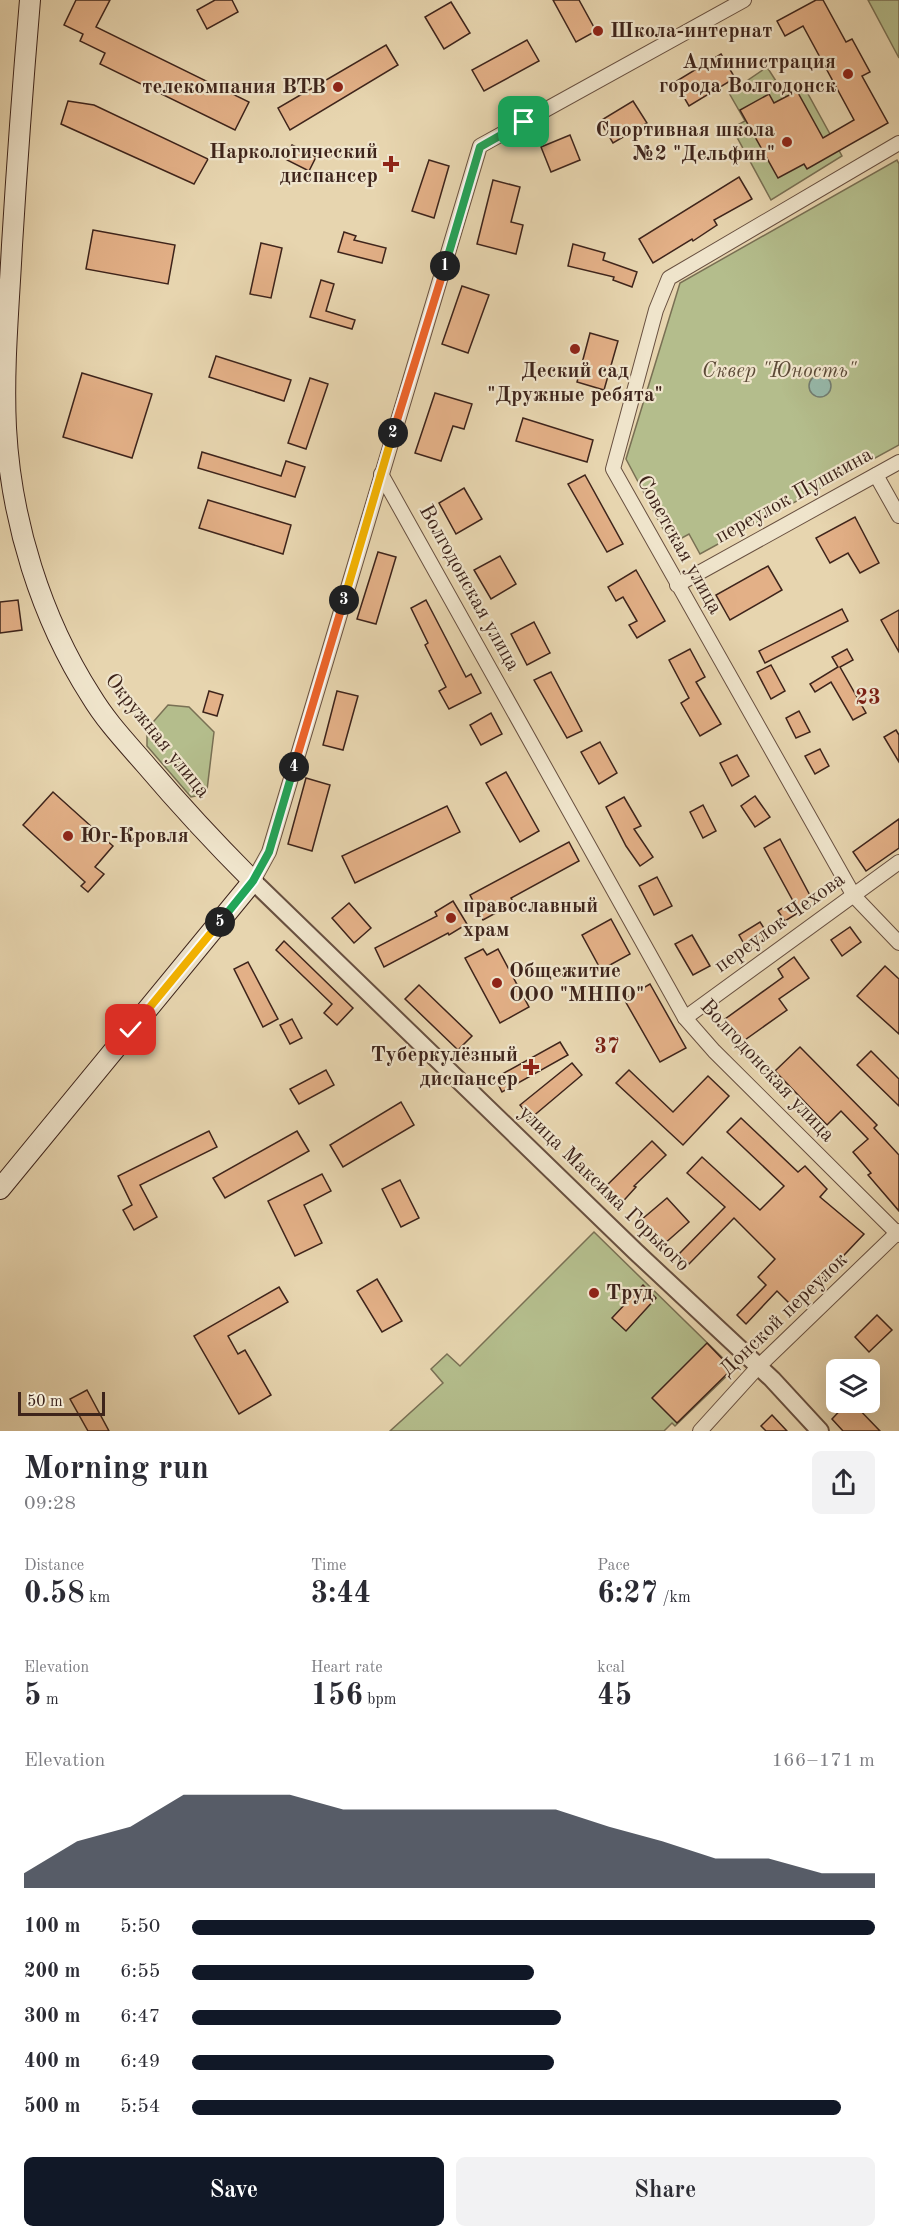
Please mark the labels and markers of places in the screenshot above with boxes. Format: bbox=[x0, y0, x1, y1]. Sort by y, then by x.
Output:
place label: Школа-интернат bbox=[610, 21, 772, 42]
marker: Школа-интернат bbox=[591, 24, 605, 38]
place label: Администрация города Волгодонск bbox=[659, 52, 836, 97]
marker: Администрация города Волгодонск bbox=[841, 67, 855, 81]
place label: телекомпания ВТВ bbox=[142, 77, 326, 98]
marker: телекомпания ВТВ bbox=[331, 80, 345, 94]
pin bbox=[498, 96, 549, 147]
place label: Спортивная школа №2 "Дельфин" bbox=[595, 120, 775, 165]
marker: Спортивная школа №2 "Дельфин" bbox=[780, 135, 794, 149]
place label: Наркологический диспансер bbox=[209, 142, 378, 187]
marker: Наркологический диспансер bbox=[382, 155, 400, 173]
pin: 1 bbox=[430, 251, 460, 281]
marker: Деский сад "Дружные ребята" bbox=[568, 342, 582, 356]
place label: Деский сад "Дружные ребята" bbox=[487, 361, 663, 406]
pin: 2 bbox=[378, 418, 408, 448]
pin: 3 bbox=[329, 585, 359, 615]
pin: 4 bbox=[279, 752, 309, 782]
place label: Юг-Кровля bbox=[80, 826, 189, 847]
marker: Юг-Кровля bbox=[61, 829, 75, 843]
place label: православный храм bbox=[463, 896, 598, 941]
pin: 5 bbox=[205, 907, 235, 937]
marker: православный храм bbox=[444, 911, 458, 925]
place label: Общежитие ООО "МНПО" bbox=[509, 961, 644, 1006]
marker: Общежитие ООО "МНПО" bbox=[490, 976, 504, 990]
pin bbox=[105, 1004, 156, 1055]
place label: Туберкулёзный диспансер bbox=[371, 1045, 518, 1090]
marker: Туберкулёзный диспансер bbox=[522, 1058, 540, 1076]
place label: Труд bbox=[606, 1283, 654, 1304]
marker: Труд bbox=[587, 1286, 601, 1300]

